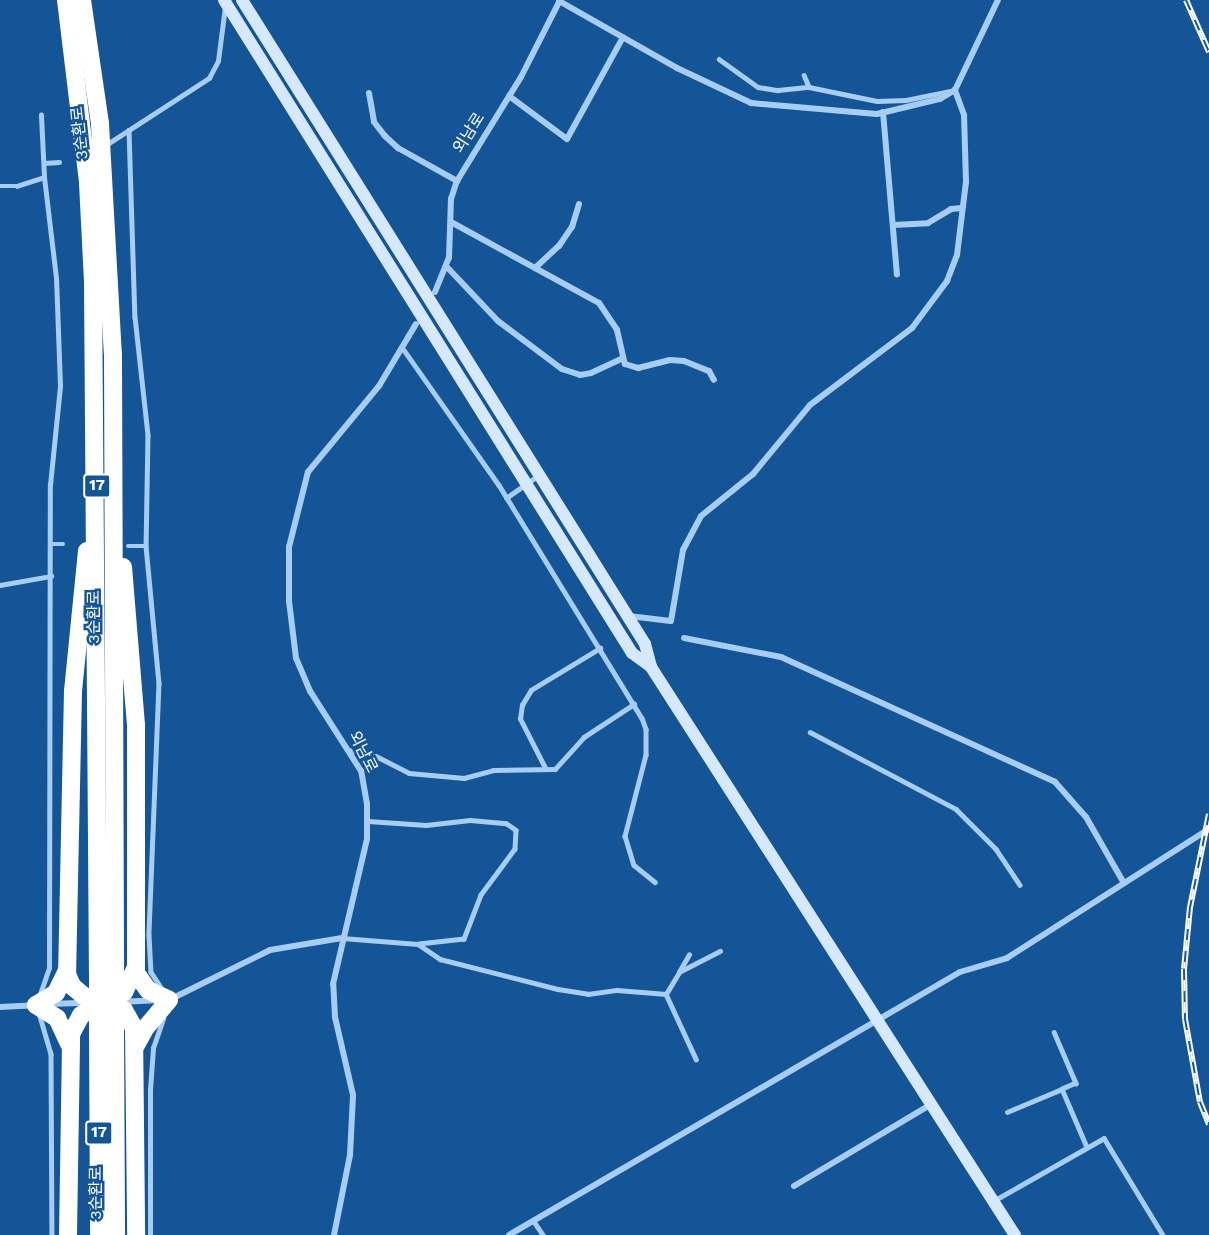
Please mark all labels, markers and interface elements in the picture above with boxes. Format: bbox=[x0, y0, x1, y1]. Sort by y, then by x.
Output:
street label: 3순환로 bbox=[68, 105, 92, 161]
street label: 외남로 bbox=[449, 109, 489, 157]
road number: 17 bbox=[82, 474, 112, 498]
street label: 3순환로 bbox=[84, 590, 104, 644]
street label: 외남로 bbox=[344, 728, 382, 776]
road number: 17 bbox=[84, 1121, 114, 1145]
street label: 3순환로 bbox=[86, 1166, 106, 1220]

